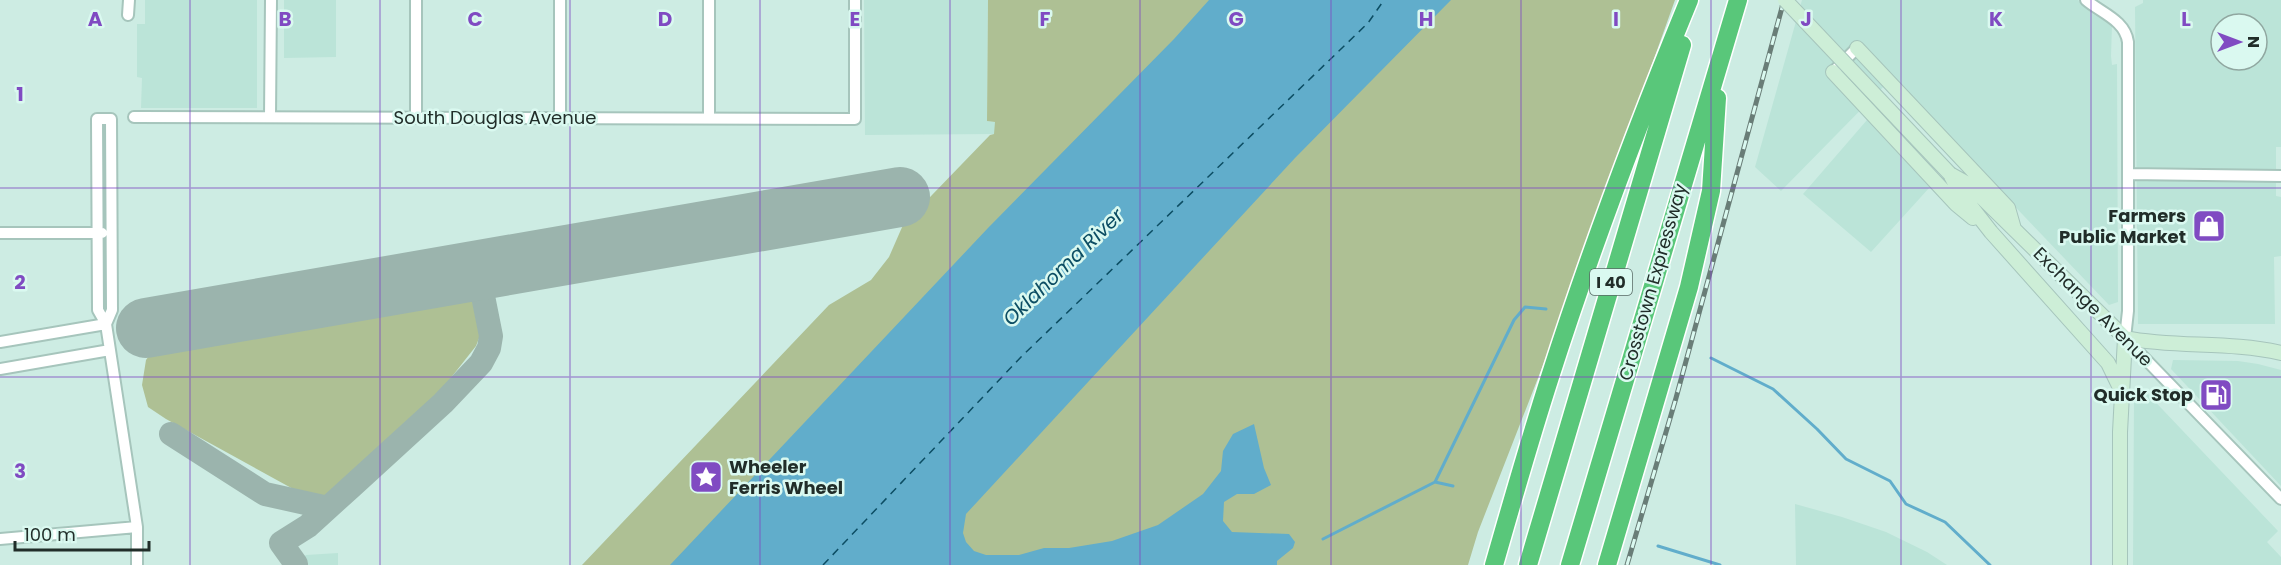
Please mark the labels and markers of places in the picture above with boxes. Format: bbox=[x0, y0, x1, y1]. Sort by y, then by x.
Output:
place label: Farmers Public Market bbox=[2059, 203, 2186, 249]
shop icon: Farmers Public Market bbox=[2191, 208, 2227, 244]
fuel station icon: Quick Stop bbox=[2198, 377, 2234, 413]
place label: Quick Stop bbox=[2093, 382, 2193, 407]
place label: Wheeler Ferris Wheel bbox=[729, 454, 843, 500]
place icon: Wheeler Ferris Wheel bbox=[688, 459, 724, 495]

